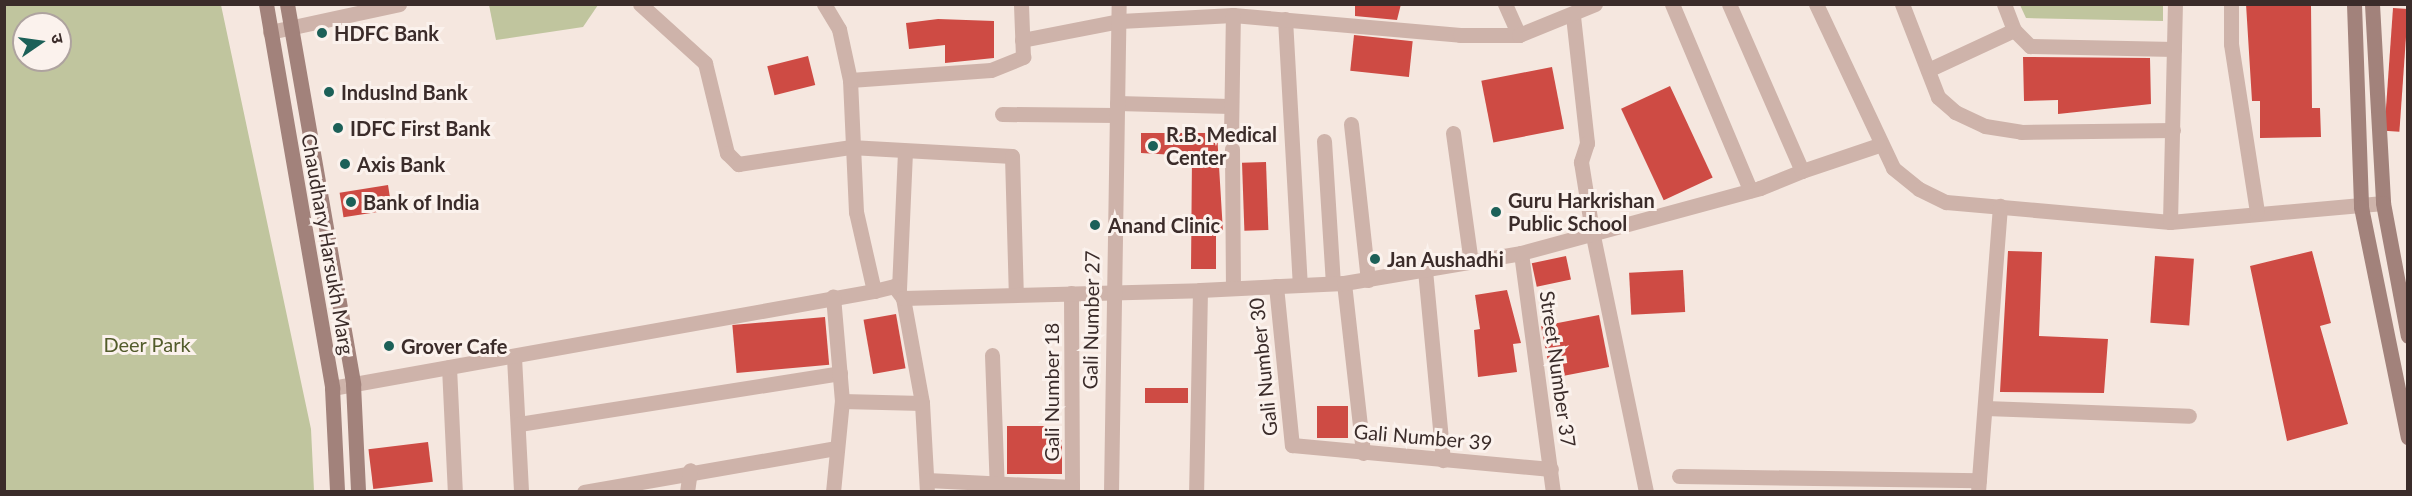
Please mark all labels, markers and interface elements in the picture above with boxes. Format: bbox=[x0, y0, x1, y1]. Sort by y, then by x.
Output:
north arrow bbox=[12, 12, 72, 72]
place label: HDFC Bank bbox=[334, 21, 439, 45]
marker: HDFC Bank bbox=[315, 26, 329, 40]
text: उ bbox=[48, 32, 68, 45]
place label: IndusInd Bank bbox=[341, 80, 468, 104]
marker: IndusInd Bank bbox=[322, 85, 336, 99]
place label: IDFC First Bank bbox=[350, 116, 490, 140]
marker: IDFC First Bank bbox=[331, 121, 345, 135]
place label: R.B. Medical Center bbox=[1166, 122, 1277, 169]
street label: Chaudhary Harsukh Marg bbox=[297, 131, 359, 357]
marker: R.B. Medical Center bbox=[1144, 137, 1162, 155]
place label: Axis Bank bbox=[357, 152, 445, 176]
marker: Axis Bank bbox=[338, 157, 352, 171]
place label: Guru Harkrishan Public School bbox=[1508, 189, 1655, 236]
place label: Bank of India bbox=[363, 190, 480, 214]
marker: Bank of India bbox=[344, 195, 358, 209]
marker: Guru Harkrishan Public School bbox=[1489, 205, 1503, 219]
place label: Anand Clinic bbox=[1108, 213, 1220, 237]
marker: Anand Clinic bbox=[1086, 216, 1104, 234]
place label: Jan Aushadhi bbox=[1387, 247, 1504, 271]
street label: Gali Number 27 bbox=[1078, 250, 1104, 390]
marker: Jan Aushadhi bbox=[1368, 252, 1382, 266]
street label: Street Number 37 bbox=[1535, 289, 1581, 449]
street label: Gali Number 30 bbox=[1244, 297, 1282, 437]
street label: Gali Number 18 bbox=[1039, 322, 1063, 462]
park label: Deer Park bbox=[103, 332, 191, 356]
place label: Grover Cafe bbox=[401, 334, 508, 358]
marker: Grover Cafe bbox=[382, 339, 396, 353]
street label: Gali Number 39 bbox=[1353, 419, 1493, 455]

